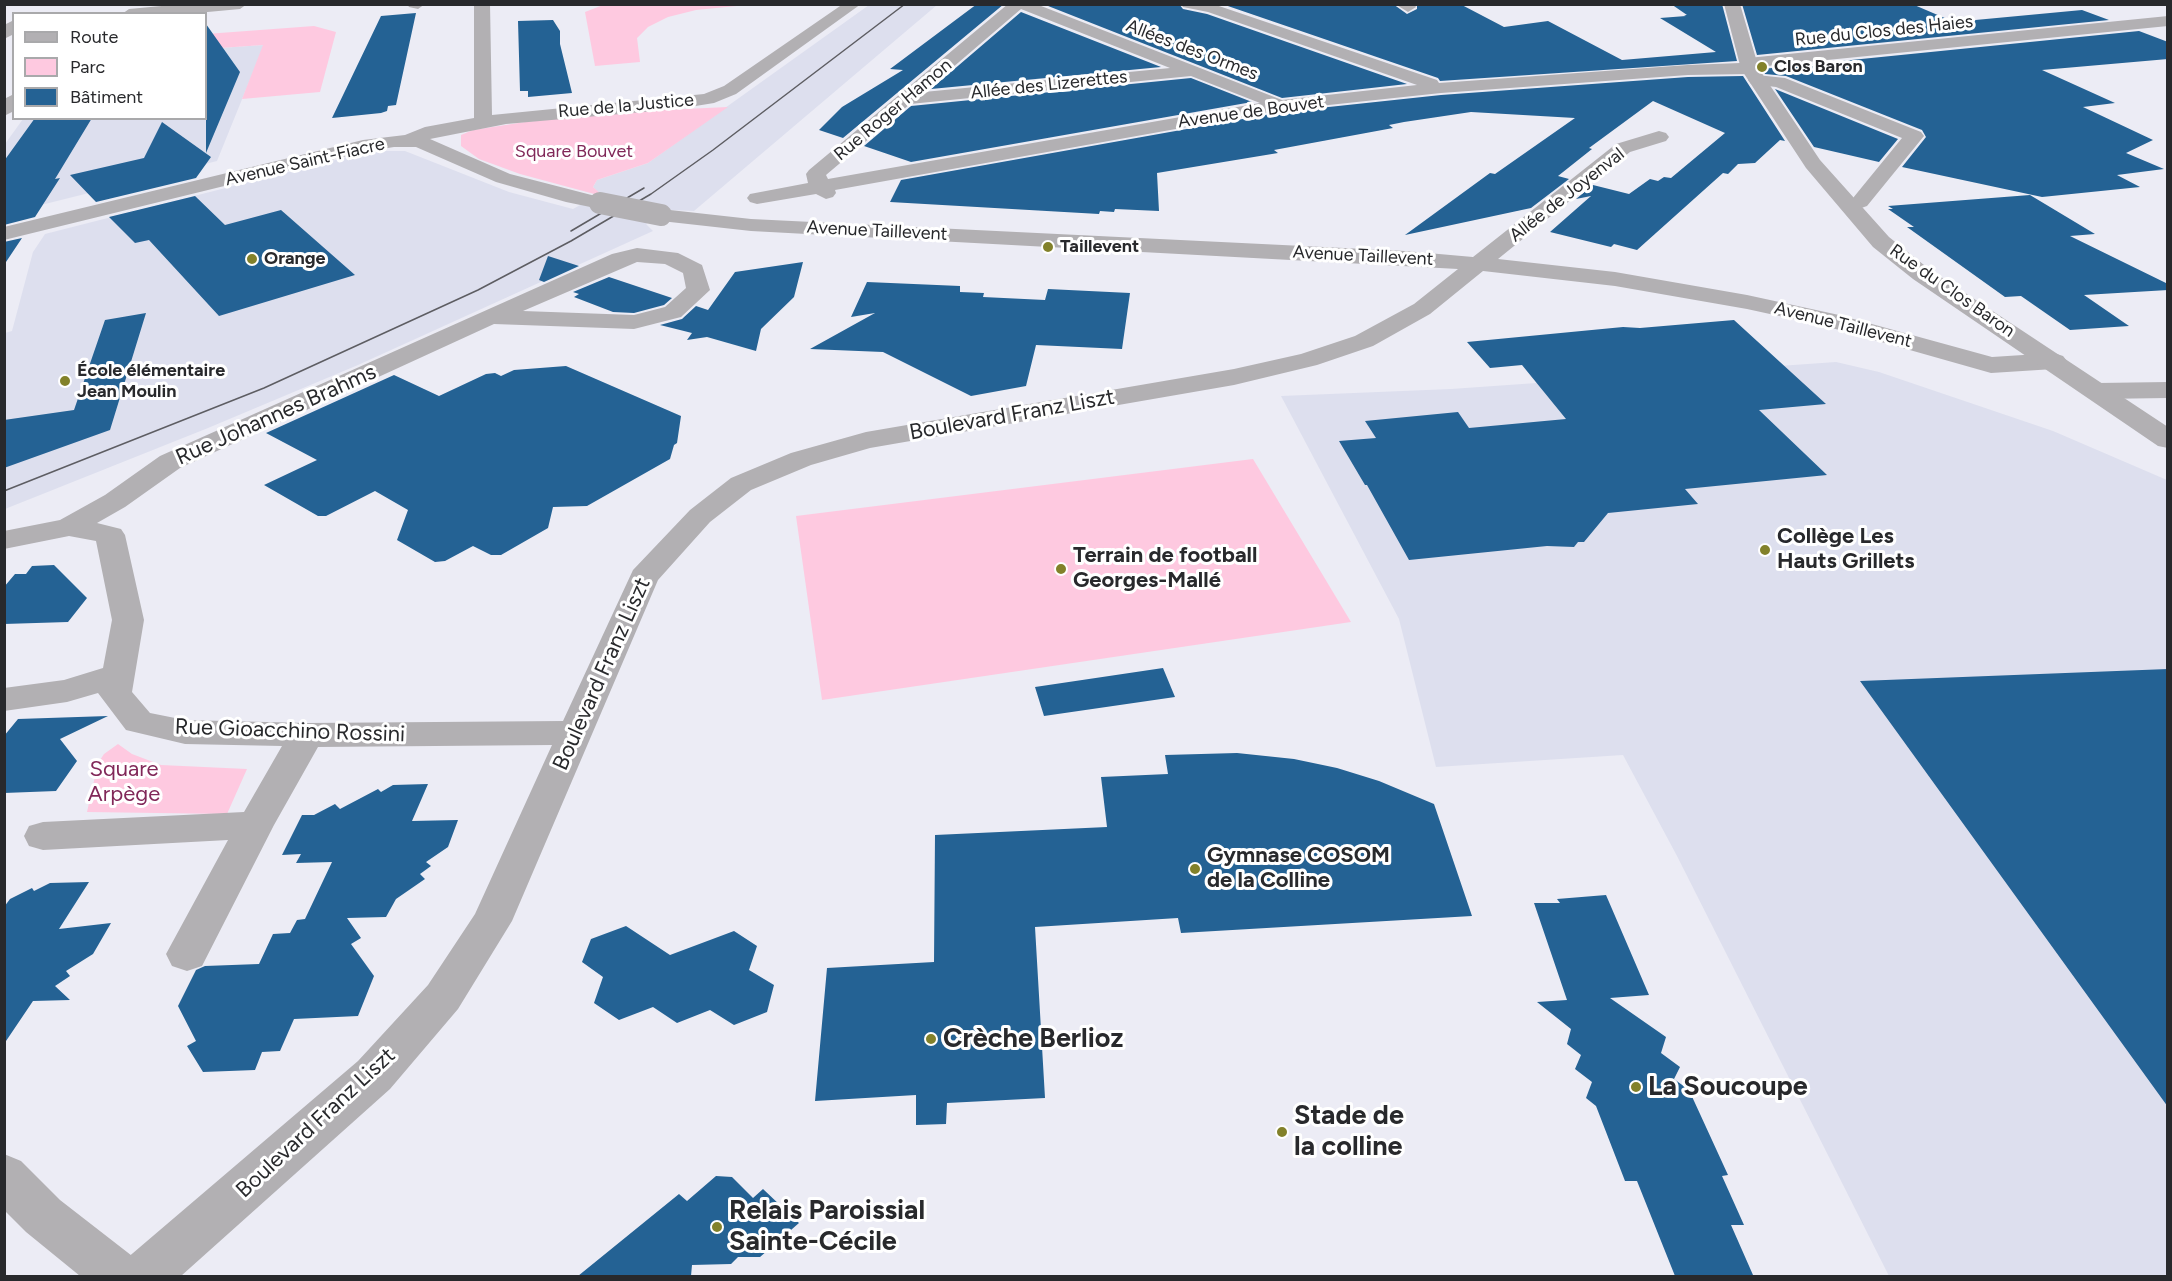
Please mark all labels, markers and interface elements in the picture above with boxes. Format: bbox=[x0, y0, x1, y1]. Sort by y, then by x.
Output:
street label: Rue du Clos des Haies bbox=[1794, 11, 1974, 51]
legend bbox=[12, 12, 207, 120]
street label: Allées des Ormes bbox=[1123, 15, 1261, 85]
text: Route bbox=[70, 26, 118, 48]
street label: Rue Roger Hamon bbox=[830, 55, 956, 165]
text: Parc bbox=[70, 56, 105, 78]
place label: Clos Baron bbox=[1774, 56, 1863, 78]
marker: Clos Baron bbox=[1755, 60, 1769, 74]
street label: Allée des Lizerettes bbox=[970, 66, 1128, 104]
text: Bâtiment bbox=[70, 86, 143, 108]
street label: Rue de la Justice bbox=[557, 89, 695, 123]
street label: Avenue de Bouvet bbox=[1177, 91, 1325, 133]
street label: Avenue Saint-Fiacre bbox=[223, 133, 387, 191]
park label: Square Bouvet bbox=[515, 141, 633, 163]
street label: Allée de Joyenval bbox=[1505, 143, 1629, 247]
street label: Avenue Taillevent bbox=[806, 217, 948, 245]
place label: Taillevent bbox=[1060, 236, 1139, 258]
marker: Taillevent bbox=[1041, 240, 1055, 254]
street label: Rue du Clos Baron bbox=[1885, 240, 2019, 342]
street label: Avenue Taillevent bbox=[1292, 242, 1434, 270]
place label: Orange bbox=[264, 248, 326, 270]
marker: Orange bbox=[245, 252, 259, 266]
street label: Avenue Taillevent bbox=[1772, 297, 1914, 353]
street label: Rue Johannes Brahms bbox=[172, 359, 380, 471]
place label: École élémentaire Jean Moulin bbox=[77, 360, 225, 403]
marker: École élémentaire Jean Moulin bbox=[58, 374, 72, 388]
street label: Boulevard Franz Liszt bbox=[907, 384, 1117, 446]
place label: Collège Les Hauts Grillets bbox=[1777, 524, 1915, 576]
place label: Terrain de football Georges-Mallé bbox=[1073, 543, 1257, 594]
marker: Collège Les Hauts Grillets bbox=[1758, 543, 1772, 557]
marker: Terrain de football Georges-Mallé bbox=[1054, 562, 1068, 576]
street label: Boulevard Franz Liszt bbox=[548, 574, 656, 774]
street label: Rue Gioacchino Rossini bbox=[174, 714, 406, 748]
park label: Square Arpège bbox=[88, 757, 160, 808]
place label: Gymnase COSOM de la Colline bbox=[1207, 843, 1390, 894]
marker: Gymnase COSOM de la Colline bbox=[1188, 862, 1202, 876]
place label: Crèche Berlioz bbox=[943, 1023, 1123, 1055]
marker: Crèche Berlioz bbox=[924, 1032, 938, 1046]
street label: Boulevard Franz Liszt bbox=[231, 1042, 401, 1204]
place label: La Soucoupe bbox=[1648, 1071, 1808, 1103]
marker: La Soucoupe bbox=[1629, 1080, 1643, 1094]
place label: Stade de la colline bbox=[1294, 1100, 1404, 1163]
marker: Stade de la colline bbox=[1275, 1125, 1289, 1139]
place label: Relais Paroissial Sainte-Cécile bbox=[729, 1195, 925, 1258]
marker: Relais Paroissial Sainte-Cécile bbox=[710, 1220, 724, 1234]

